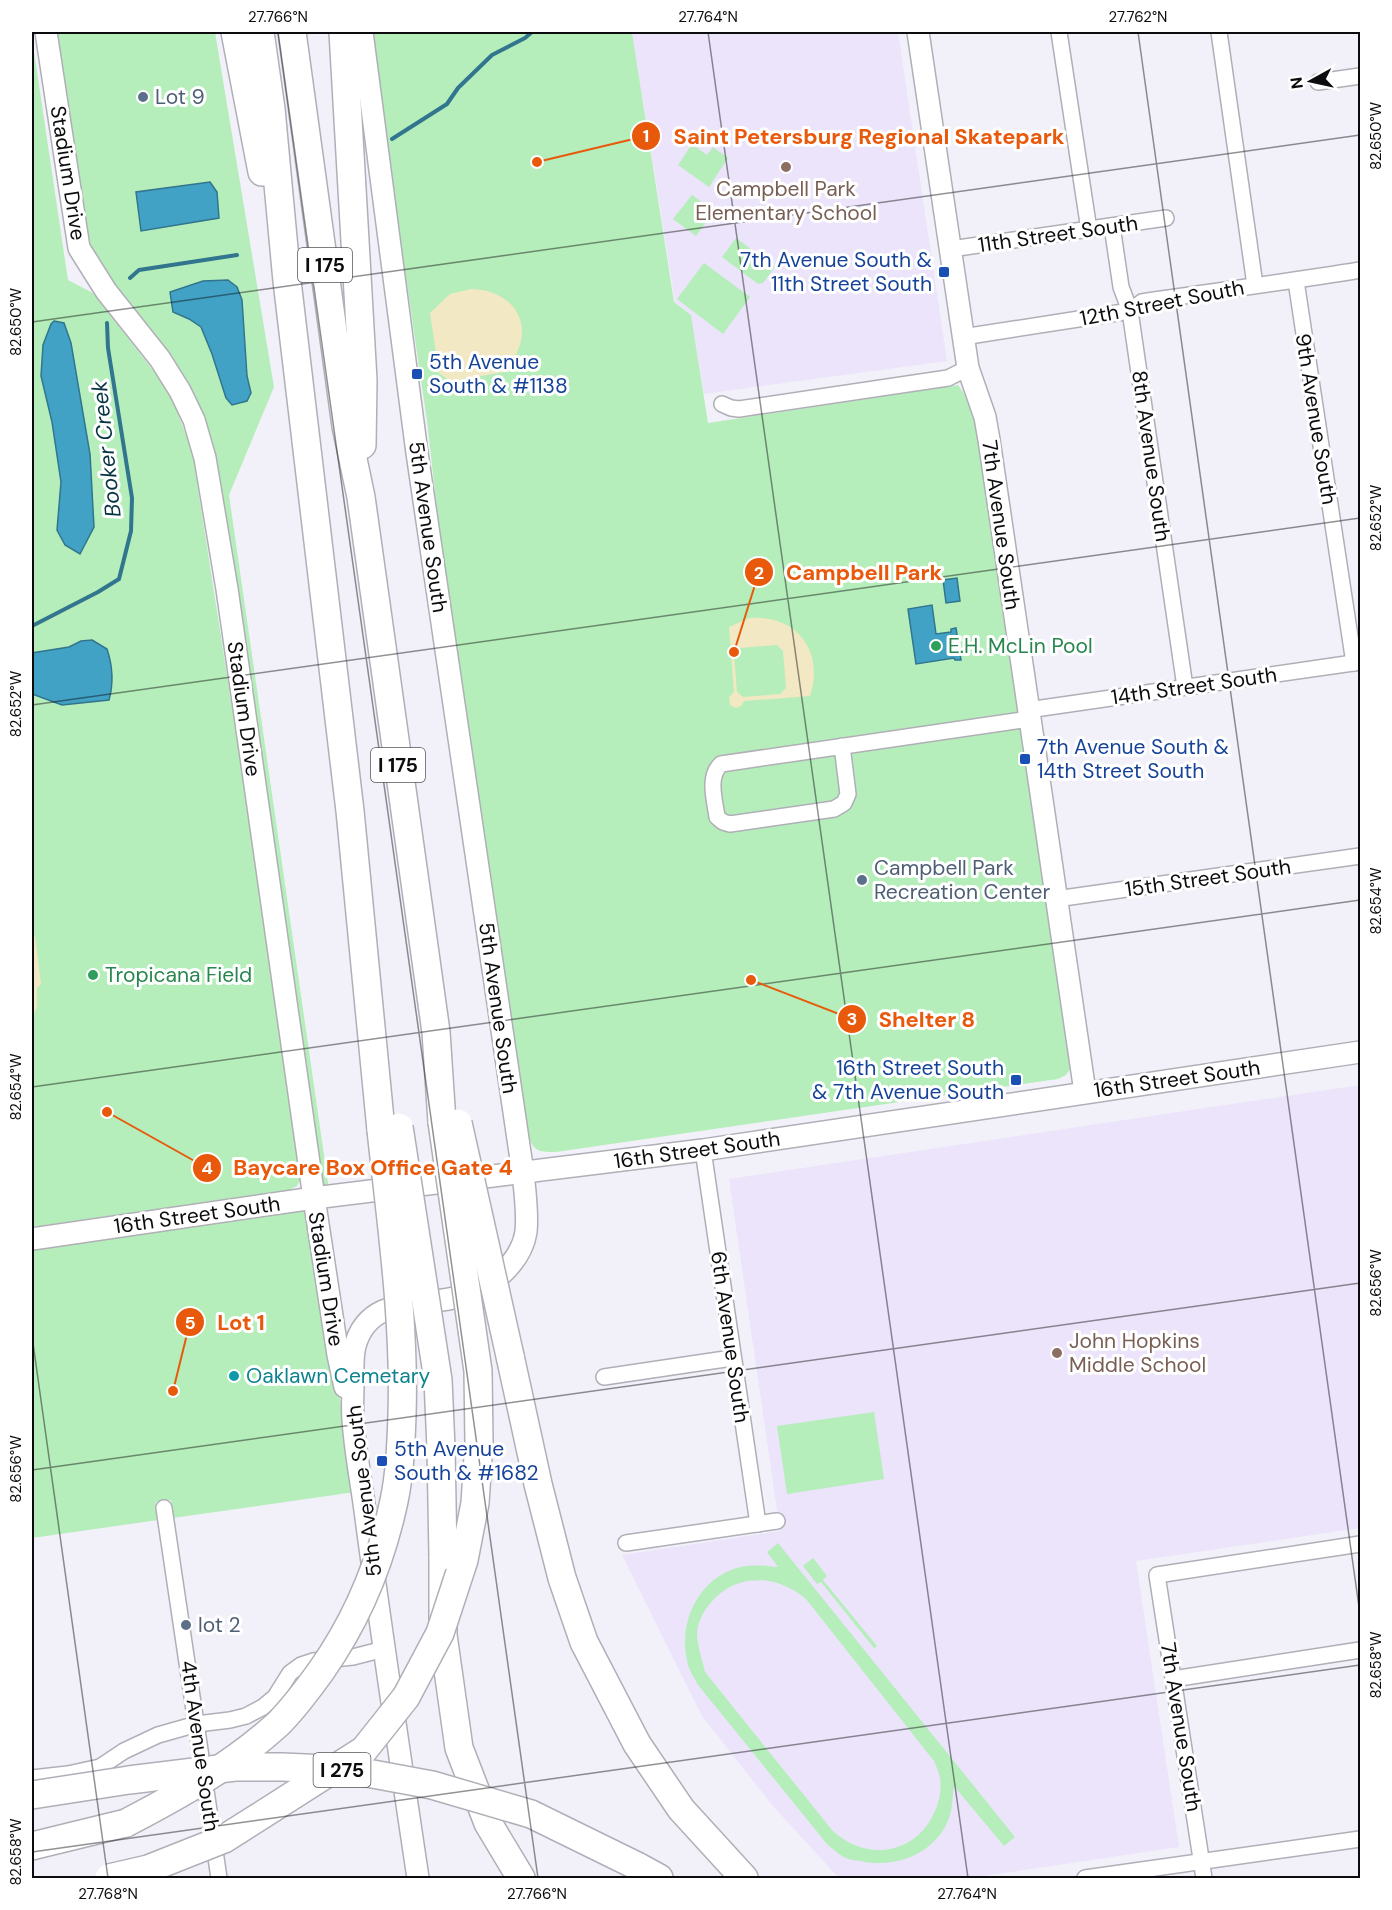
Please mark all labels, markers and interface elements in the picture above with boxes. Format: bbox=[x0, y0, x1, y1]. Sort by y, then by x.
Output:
text: 27.766°N bbox=[248, 7, 308, 27]
text: 27.764°N bbox=[678, 7, 738, 27]
text: 27.762°N bbox=[1109, 7, 1167, 27]
north arrow bbox=[1281, 51, 1341, 111]
text: N bbox=[1285, 76, 1308, 90]
place label: Lot 9 bbox=[155, 83, 205, 111]
marker: Lot 9 bbox=[136, 90, 150, 104]
text: 82.650°W bbox=[1366, 101, 1386, 170]
street label: Stadium Drive bbox=[44, 104, 92, 242]
callout: Saint Petersburg Regional Skatepark bbox=[631, 116, 1076, 156]
text: Saint Petersburg Regional Skatepark bbox=[674, 122, 1065, 151]
text: 1 bbox=[643, 124, 649, 148]
marker: Campbell Park Elementary School bbox=[779, 160, 793, 174]
place label: Campbell Park Elementary School bbox=[695, 175, 877, 227]
street label: 11th Street South bbox=[976, 209, 1140, 259]
place label: 7th Avenue South & 11th Street South bbox=[740, 246, 932, 298]
road number: I 175 bbox=[298, 248, 352, 282]
marker: 7th Avenue South & 11th Street South bbox=[937, 265, 951, 279]
street label: 12th Street South bbox=[1078, 273, 1246, 333]
text: 82.650°W bbox=[6, 287, 26, 356]
street label: 9th Avenue South bbox=[1289, 331, 1343, 507]
place label: 5th Avenue South & #1138 bbox=[429, 348, 568, 400]
marker: 5th Avenue South & #1138 bbox=[410, 367, 424, 381]
street label: 8th Avenue South bbox=[1125, 369, 1177, 543]
water label: Booker Creek bbox=[84, 379, 128, 519]
street label: 7th Avenue South bbox=[975, 438, 1027, 612]
street label: 5th Avenue South bbox=[402, 440, 454, 614]
text: 82.652°W bbox=[1366, 484, 1386, 551]
callout: Campbell Park bbox=[744, 552, 954, 592]
text: Campbell Park bbox=[786, 558, 942, 587]
text: 2 bbox=[754, 561, 764, 585]
place label: E.H. McLin Pool bbox=[948, 632, 1093, 660]
marker: E.H. McLin Pool bbox=[929, 639, 943, 653]
street label: Stadium Drive bbox=[221, 640, 267, 778]
street label: 14th Street South bbox=[1109, 660, 1279, 712]
text: 82.652°W bbox=[6, 670, 26, 737]
place label: 7th Avenue South & 14th Street South bbox=[1037, 733, 1229, 785]
road number: I 175 bbox=[371, 748, 425, 782]
marker: 7th Avenue South & 14th Street South bbox=[1018, 752, 1032, 766]
street label: 15th Street South bbox=[1123, 852, 1293, 904]
place label: Campbell Park Recreation Center bbox=[874, 854, 1050, 906]
text: 82.654°W bbox=[1366, 867, 1386, 935]
marker: Campbell Park Recreation Center bbox=[855, 873, 869, 887]
street label: 5th Avenue South bbox=[472, 921, 524, 1095]
place label: Tropicana Field bbox=[105, 961, 252, 989]
marker: Tropicana Field bbox=[86, 968, 100, 982]
callout: Shelter 8 bbox=[837, 999, 987, 1039]
text: Shelter 8 bbox=[879, 1005, 975, 1034]
text: 3 bbox=[847, 1007, 857, 1031]
text: 82.654°W bbox=[6, 1053, 26, 1121]
street label: 16th Street South bbox=[1092, 1053, 1262, 1105]
place label: 16th Street South & 7th Avenue South bbox=[812, 1054, 1004, 1106]
marker: 16th Street South & 7th Avenue South bbox=[1009, 1073, 1023, 1087]
street label: 16th Street South bbox=[612, 1124, 782, 1176]
callout: Baycare Box Office Gate 4 bbox=[192, 1148, 525, 1188]
text: Baycare Box Office Gate 4 bbox=[233, 1153, 513, 1182]
text: 4 bbox=[201, 1156, 213, 1180]
street label: 16th Street South bbox=[112, 1189, 282, 1241]
street label: Stadium Drive bbox=[302, 1210, 350, 1348]
street label: 6th Avenue South bbox=[704, 1249, 756, 1425]
text: 82.656°W bbox=[1366, 1249, 1386, 1317]
callout: Lot 1 bbox=[175, 1302, 277, 1342]
text: Lot 1 bbox=[217, 1308, 265, 1337]
text: 5 bbox=[184, 1311, 196, 1335]
place label: John Hopkins Middle School bbox=[1069, 1327, 1206, 1379]
marker: John Hopkins Middle School bbox=[1050, 1346, 1064, 1360]
place label: Oaklawn Cemetary bbox=[246, 1362, 431, 1390]
marker: Oaklawn Cemetary bbox=[227, 1369, 241, 1383]
street label: 5th Avenue South bbox=[340, 1404, 388, 1578]
text: 82.656°W bbox=[6, 1435, 26, 1503]
place label: 5th Avenue South & #1682 bbox=[394, 1435, 539, 1487]
marker: 5th Avenue South & #1682 bbox=[375, 1454, 389, 1468]
place label: lot 2 bbox=[198, 1611, 241, 1639]
marker: lot 2 bbox=[179, 1618, 193, 1632]
text: 82.658°W bbox=[1366, 1631, 1386, 1699]
street label: 7th Avenue South bbox=[1154, 1640, 1208, 1814]
street label: 4th Avenue South bbox=[174, 1659, 226, 1833]
road number: I 275 bbox=[314, 1753, 370, 1787]
text: 82.658°W bbox=[6, 1818, 26, 1886]
text: 27.768°N bbox=[78, 1884, 138, 1904]
text: 27.766°N bbox=[507, 1884, 567, 1904]
text: 27.764°N bbox=[937, 1884, 997, 1904]

